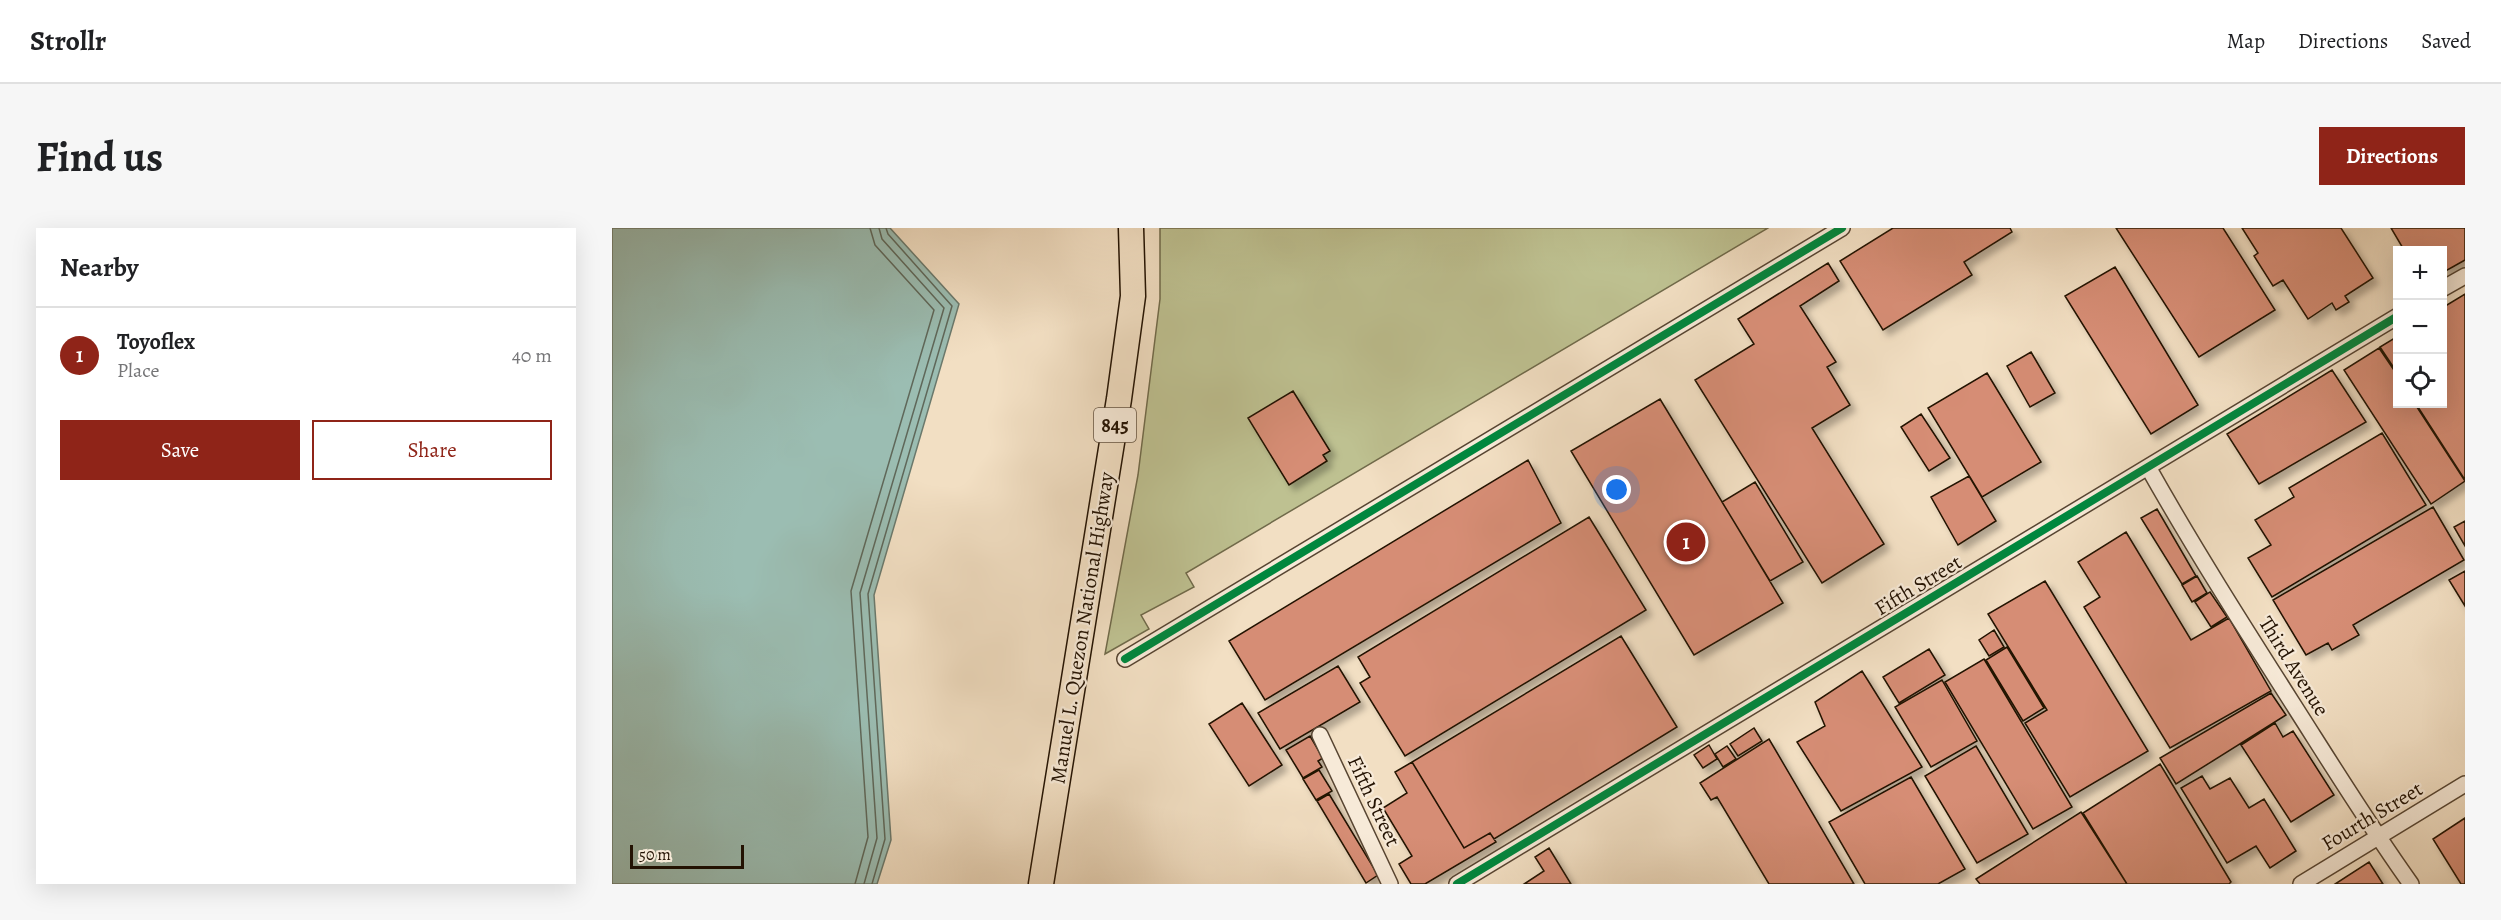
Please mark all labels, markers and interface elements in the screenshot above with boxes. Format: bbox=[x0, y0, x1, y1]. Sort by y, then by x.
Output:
text: Strollr bbox=[30, 22, 106, 60]
text: Map bbox=[2227, 27, 2265, 55]
text: Directions bbox=[2298, 27, 2388, 55]
text: Saved bbox=[2421, 27, 2471, 55]
button: Directions bbox=[2319, 127, 2465, 185]
text: Find us bbox=[36, 128, 163, 185]
map controls bbox=[2393, 246, 2447, 408]
button: + bbox=[2393, 246, 2447, 300]
text: Nearby bbox=[60, 250, 139, 285]
button: − bbox=[2393, 300, 2447, 354]
text: Toyoflex bbox=[117, 327, 195, 357]
text: 1 bbox=[76, 342, 83, 369]
text: 40 m bbox=[512, 342, 552, 369]
button: locate bbox=[2393, 354, 2447, 408]
text: Place bbox=[117, 357, 159, 384]
road number: 845 bbox=[1094, 408, 1136, 442]
button: Save bbox=[60, 420, 300, 480]
button: Share bbox=[312, 420, 552, 480]
street label: Manuel L. Quezon National Highway bbox=[1044, 469, 1121, 786]
your location bbox=[1602, 475, 1631, 504]
pin: 1 bbox=[1666, 520, 1706, 564]
street label: Fifth Street bbox=[1869, 548, 1967, 622]
street label: Third Avenue bbox=[2252, 611, 2336, 721]
street label: Fifth Street bbox=[1341, 751, 1407, 851]
street label: Fourth Street bbox=[2316, 775, 2428, 857]
scale bar bbox=[630, 842, 744, 870]
text: 50 m bbox=[639, 844, 671, 866]

